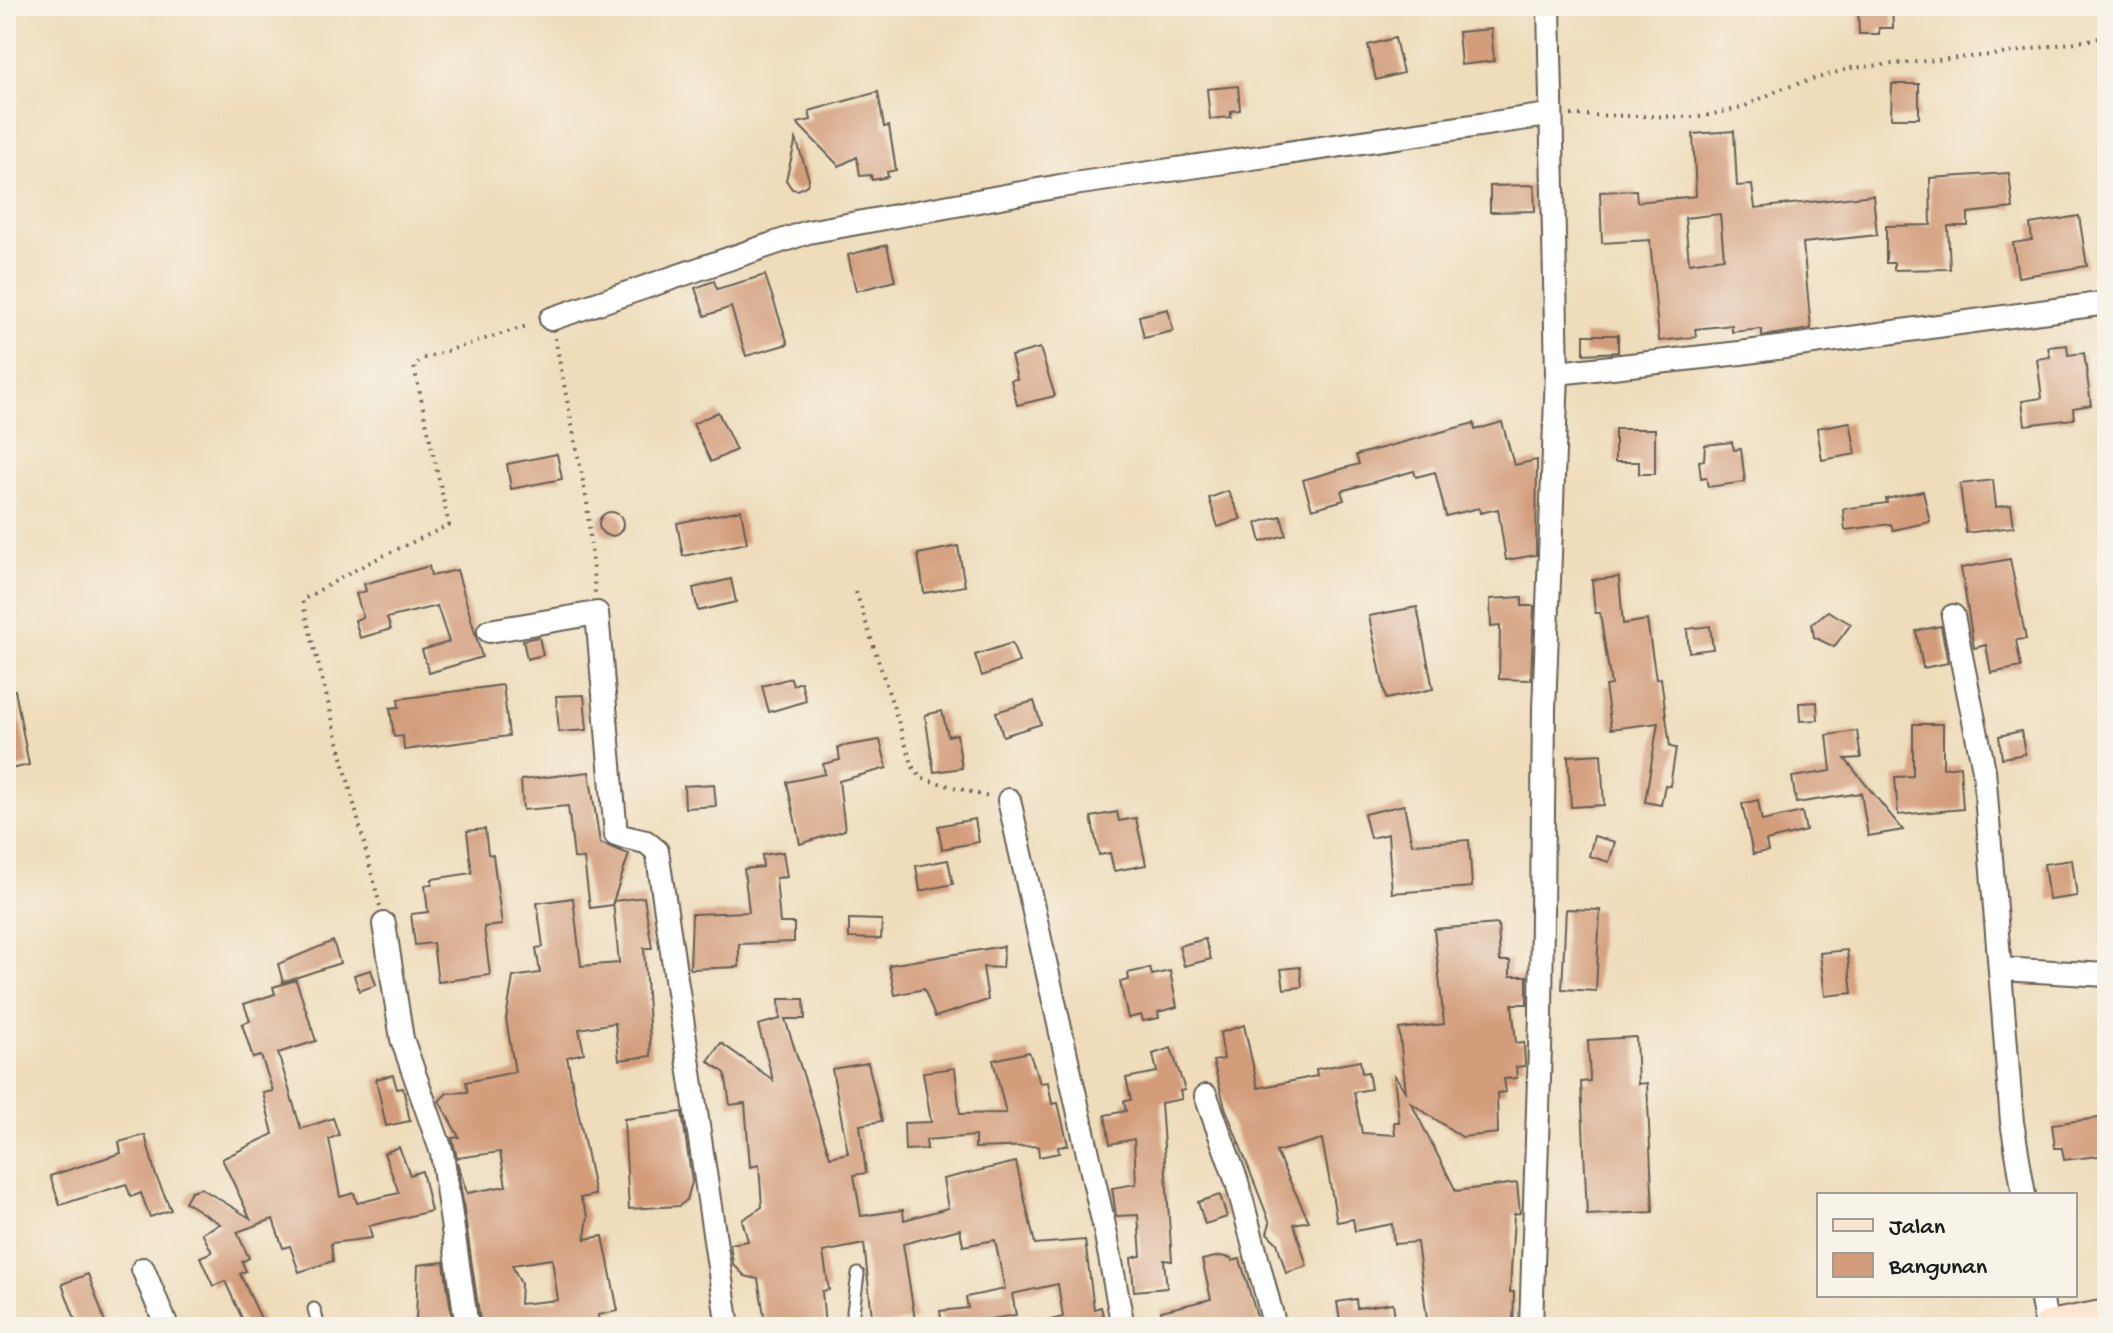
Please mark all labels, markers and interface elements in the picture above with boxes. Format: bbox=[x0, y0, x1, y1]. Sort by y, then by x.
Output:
legend bbox=[1817, 1193, 2077, 1297]
text: Jalan bbox=[1889, 1214, 1946, 1243]
text: Bangunan bbox=[1888, 1254, 1988, 1283]

